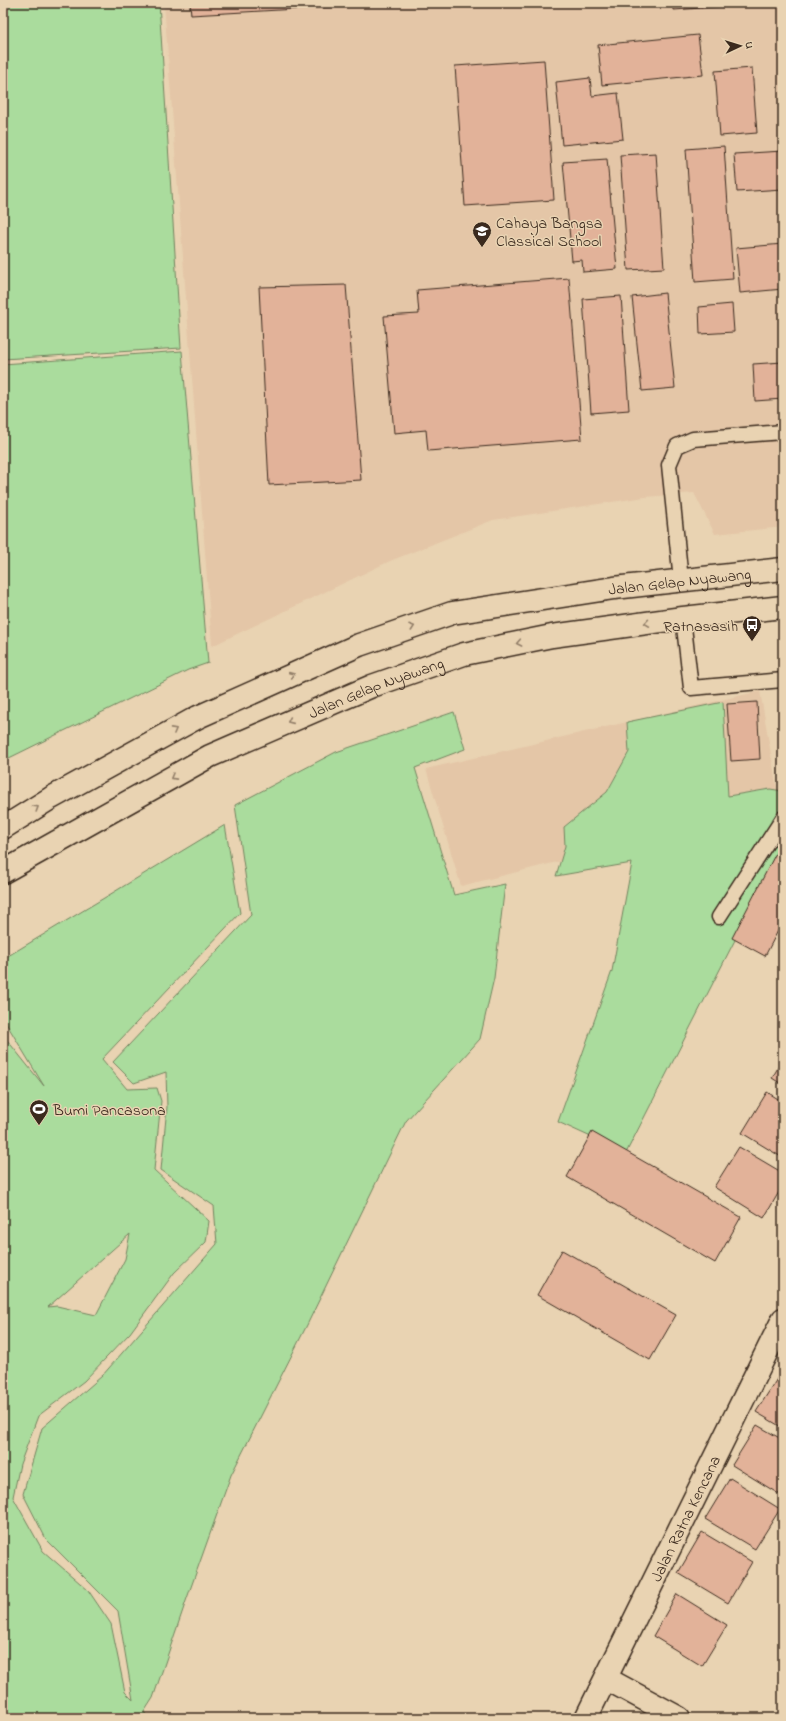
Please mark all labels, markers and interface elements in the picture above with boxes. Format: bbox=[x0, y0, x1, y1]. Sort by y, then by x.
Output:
north arrow bbox=[720, 26, 760, 66]
text: U bbox=[741, 41, 757, 49]
place label: Cahaya Bangsa Classical School bbox=[496, 212, 602, 254]
school or university icon: Cahaya Bangsa Classical School bbox=[471, 220, 493, 248]
street label: Jalan Gelap Nyawang bbox=[607, 563, 752, 603]
bus stop icon: Ratnasasih bbox=[741, 614, 763, 642]
place label: Ratnasasih bbox=[663, 615, 738, 639]
one-way arrow bbox=[644, 618, 650, 627]
one-way arrow bbox=[408, 623, 415, 632]
one-way arrow bbox=[515, 638, 522, 646]
street label: Jalan Gelap Nyawang bbox=[305, 652, 447, 726]
one-way arrow bbox=[287, 672, 295, 680]
one-way arrow bbox=[287, 716, 295, 724]
one-way arrow bbox=[170, 728, 177, 735]
one-way arrow bbox=[170, 772, 177, 779]
one-way arrow bbox=[32, 805, 39, 812]
sports icon: Bumi Pancasona bbox=[28, 1098, 50, 1126]
place label: Bumi Pancasona bbox=[52, 1099, 166, 1123]
street label: Jalan Ratna Kencana bbox=[645, 1452, 728, 1586]

